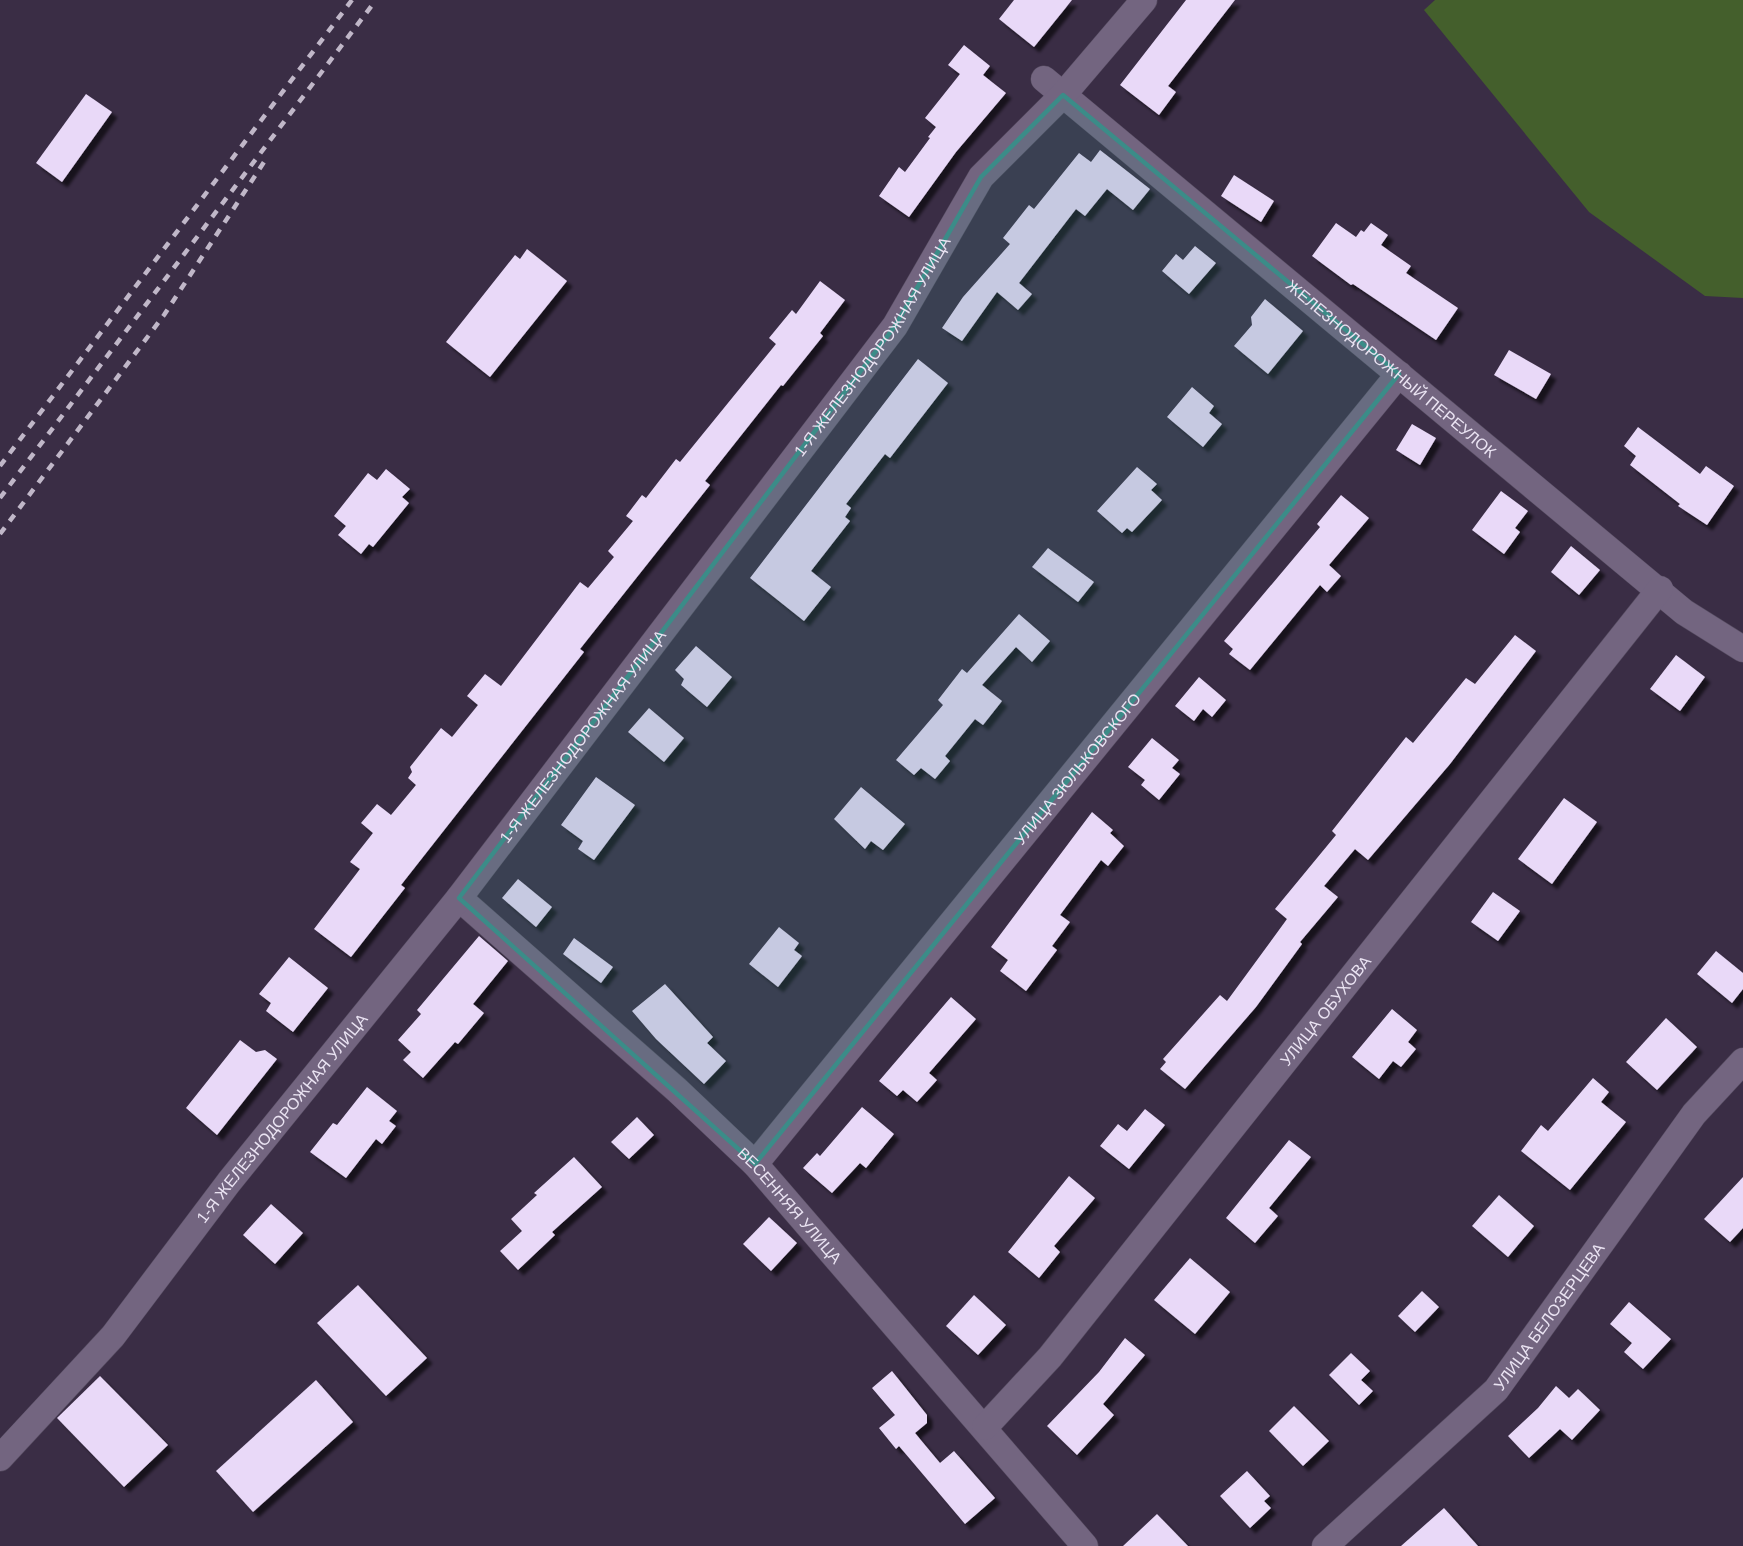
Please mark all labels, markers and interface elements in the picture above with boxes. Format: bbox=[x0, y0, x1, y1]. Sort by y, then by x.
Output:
street label: 1-Я ЖЕЛЕЗНОДОРОЖНАЯ УЛИЦА bbox=[791, 234, 954, 460]
street label: ЖЕЛЕЗНОДОРОЖНЫЙ ПЕРЕУЛОК bbox=[1283, 277, 1500, 461]
street label: 1-Я ЖЕЛЕЗНОДОРОЖНАЯ УЛИЦА bbox=[496, 627, 669, 846]
street label: УЛИЦА ЗЮЛЬКОВСКОГО bbox=[1011, 690, 1144, 848]
street label: УЛИЦА ОБУХОВА bbox=[1277, 953, 1374, 1069]
street label: 1-Я ЖЕЛЕЗНОДОРОЖНАЯ УЛИЦА bbox=[193, 1010, 371, 1226]
street label: ВЕСЕННЯЯ УЛИЦА bbox=[734, 1144, 845, 1267]
street label: УЛИЦА БЕЛОЗЕРЦЕВА bbox=[1491, 1240, 1608, 1394]

